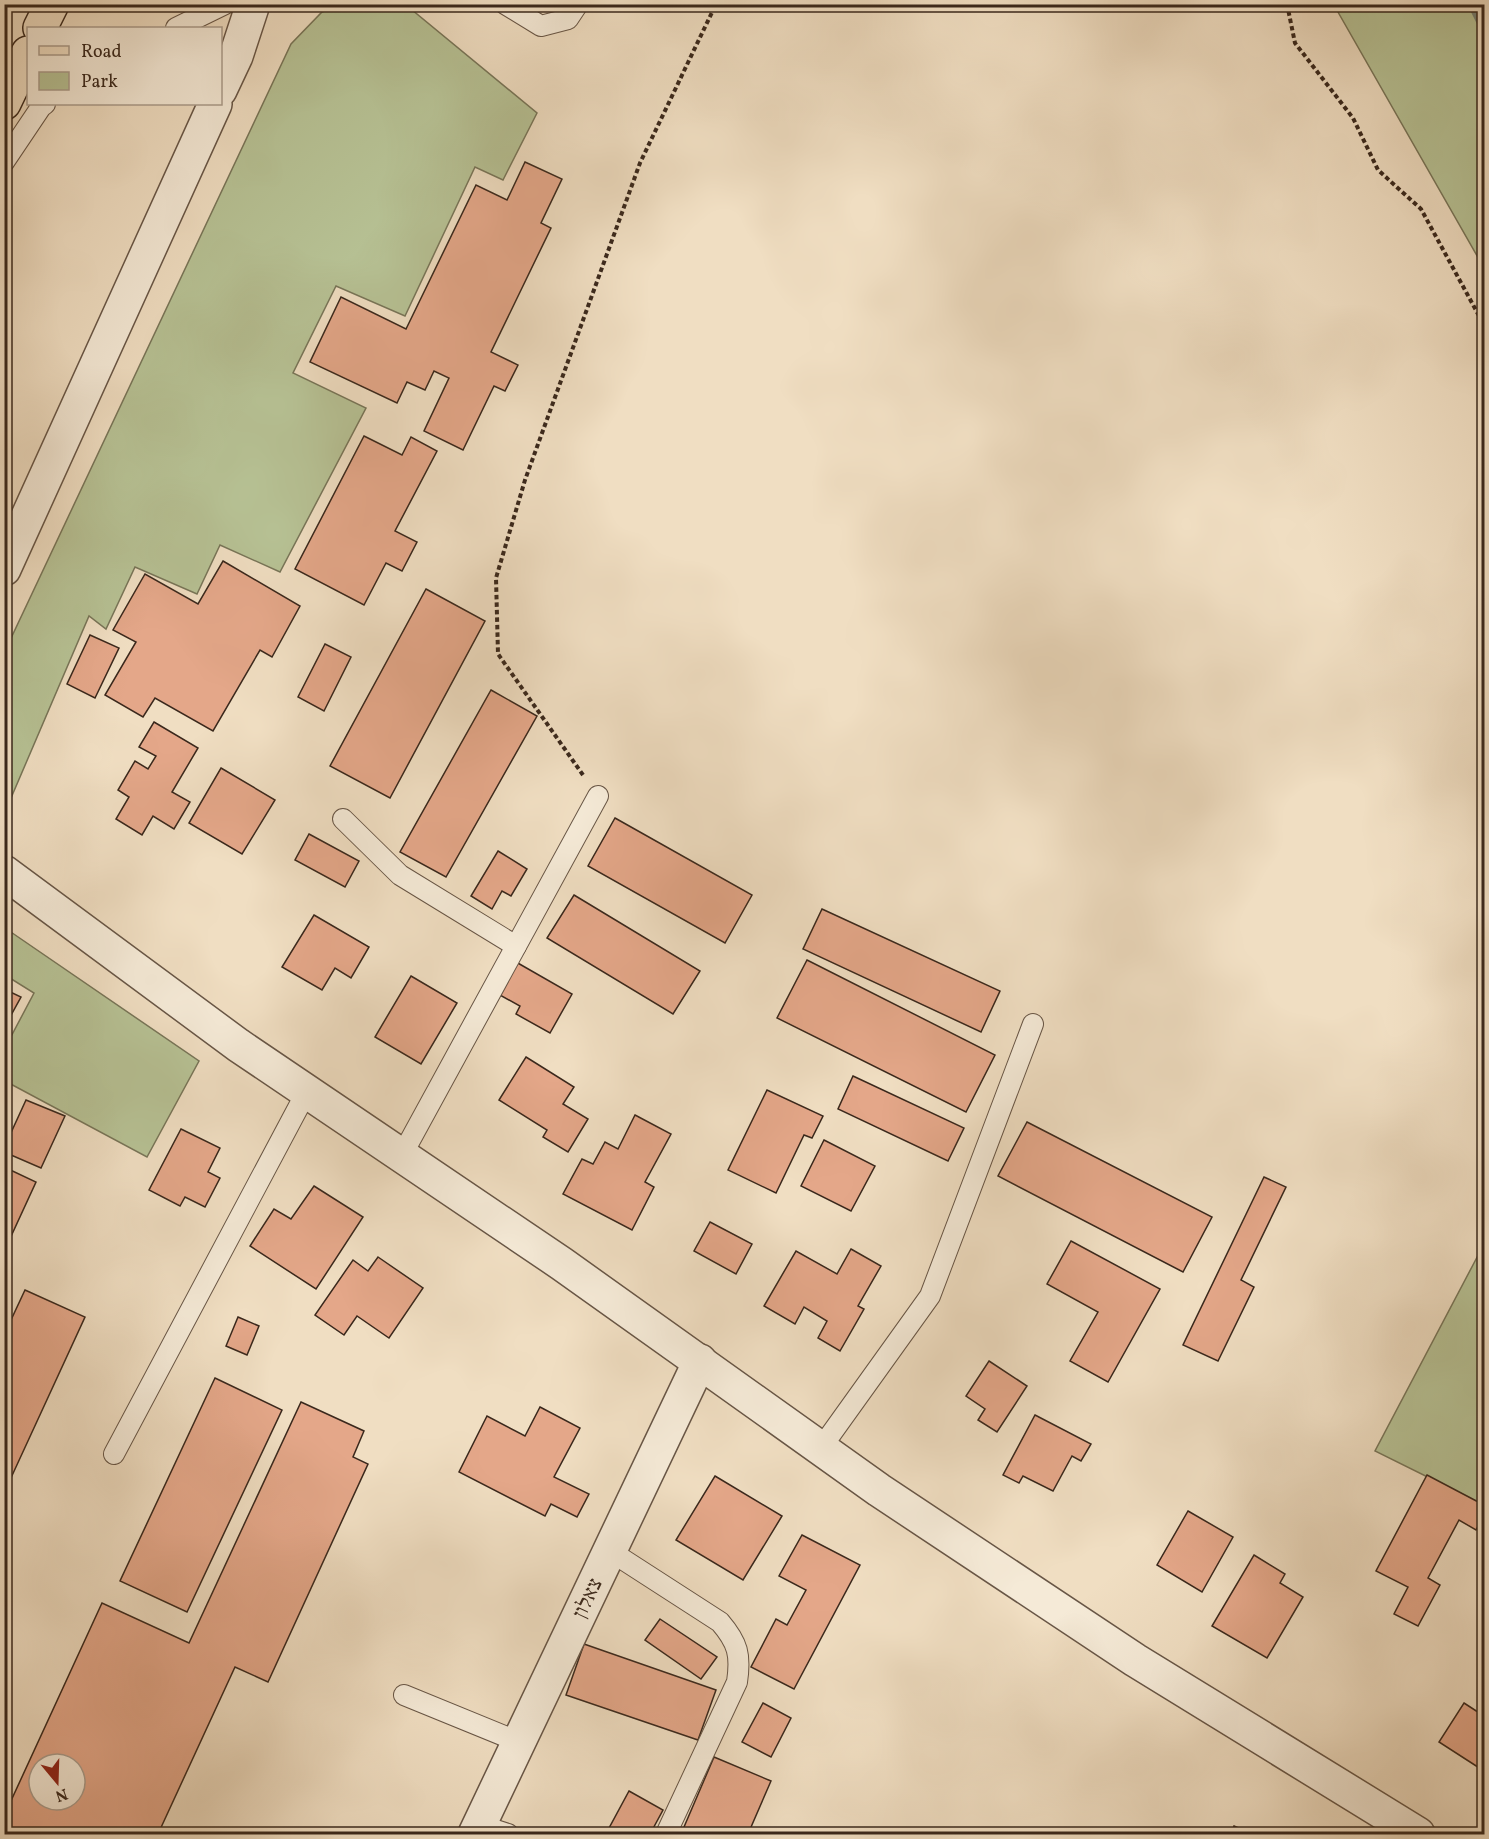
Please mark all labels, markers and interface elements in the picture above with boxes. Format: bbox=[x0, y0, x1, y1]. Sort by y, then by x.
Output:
legend bbox=[27, 27, 222, 105]
text: Road bbox=[81, 40, 122, 65]
text: Park bbox=[81, 70, 118, 95]
street label: צאלון bbox=[566, 1574, 611, 1624]
north arrow bbox=[27, 1752, 87, 1812]
text: N bbox=[52, 1782, 70, 1807]

